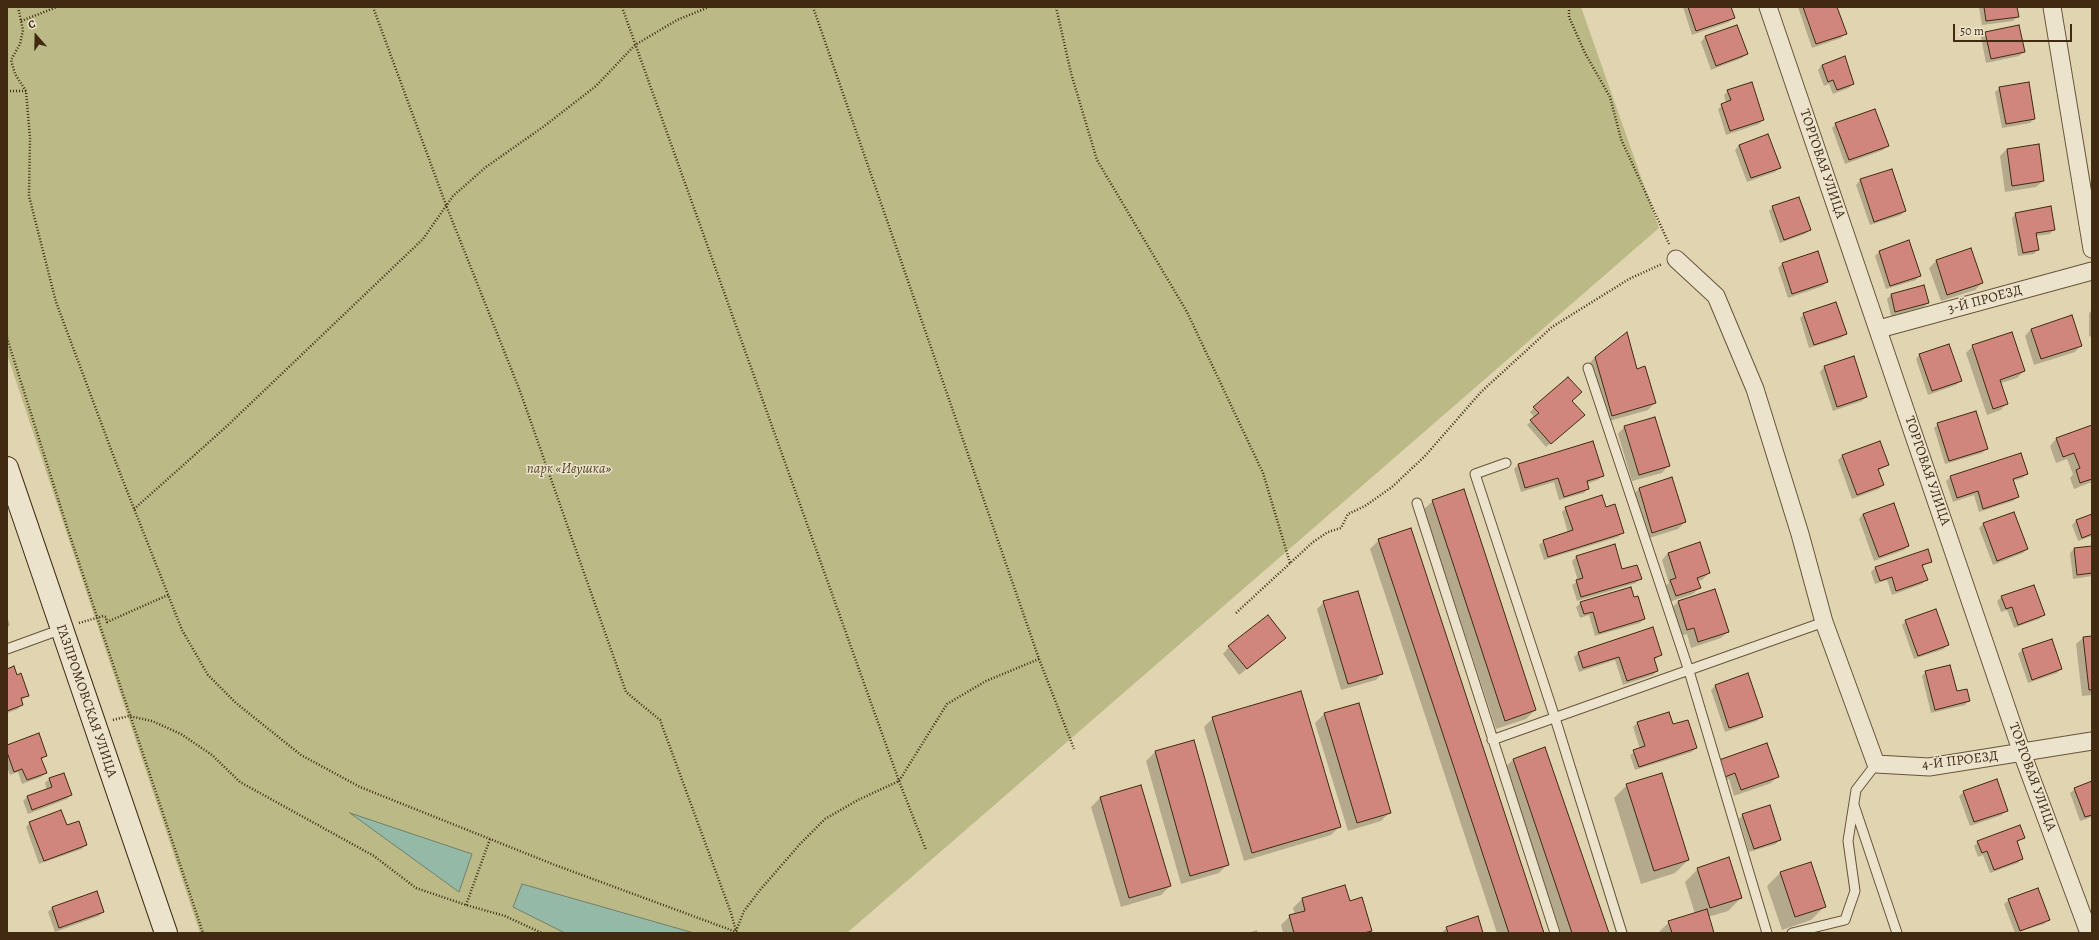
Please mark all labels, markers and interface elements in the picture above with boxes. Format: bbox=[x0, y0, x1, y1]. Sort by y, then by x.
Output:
north arrow bbox=[16, 16, 56, 56]
text: С bbox=[26, 16, 37, 32]
scale bar bbox=[1955, 16, 2074, 42]
text: 50 m bbox=[1960, 23, 1984, 39]
street label: ТОРГОВАЯ УЛИЦА bbox=[1795, 107, 1849, 221]
street label: 3-Й ПРОЕЗД bbox=[1946, 282, 2024, 318]
street label: ТОРГОВАЯ УЛИЦА bbox=[1900, 414, 1954, 528]
park label: парк «Ивушка» bbox=[527, 462, 611, 478]
street label: ГАЗПРОМОВСКАЯ УЛИЦА bbox=[52, 622, 120, 780]
street label: ТОРГОВАЯ УЛИЦА bbox=[2005, 720, 2059, 834]
street label: 4-Й ПРОЕЗД bbox=[1921, 748, 1999, 774]

